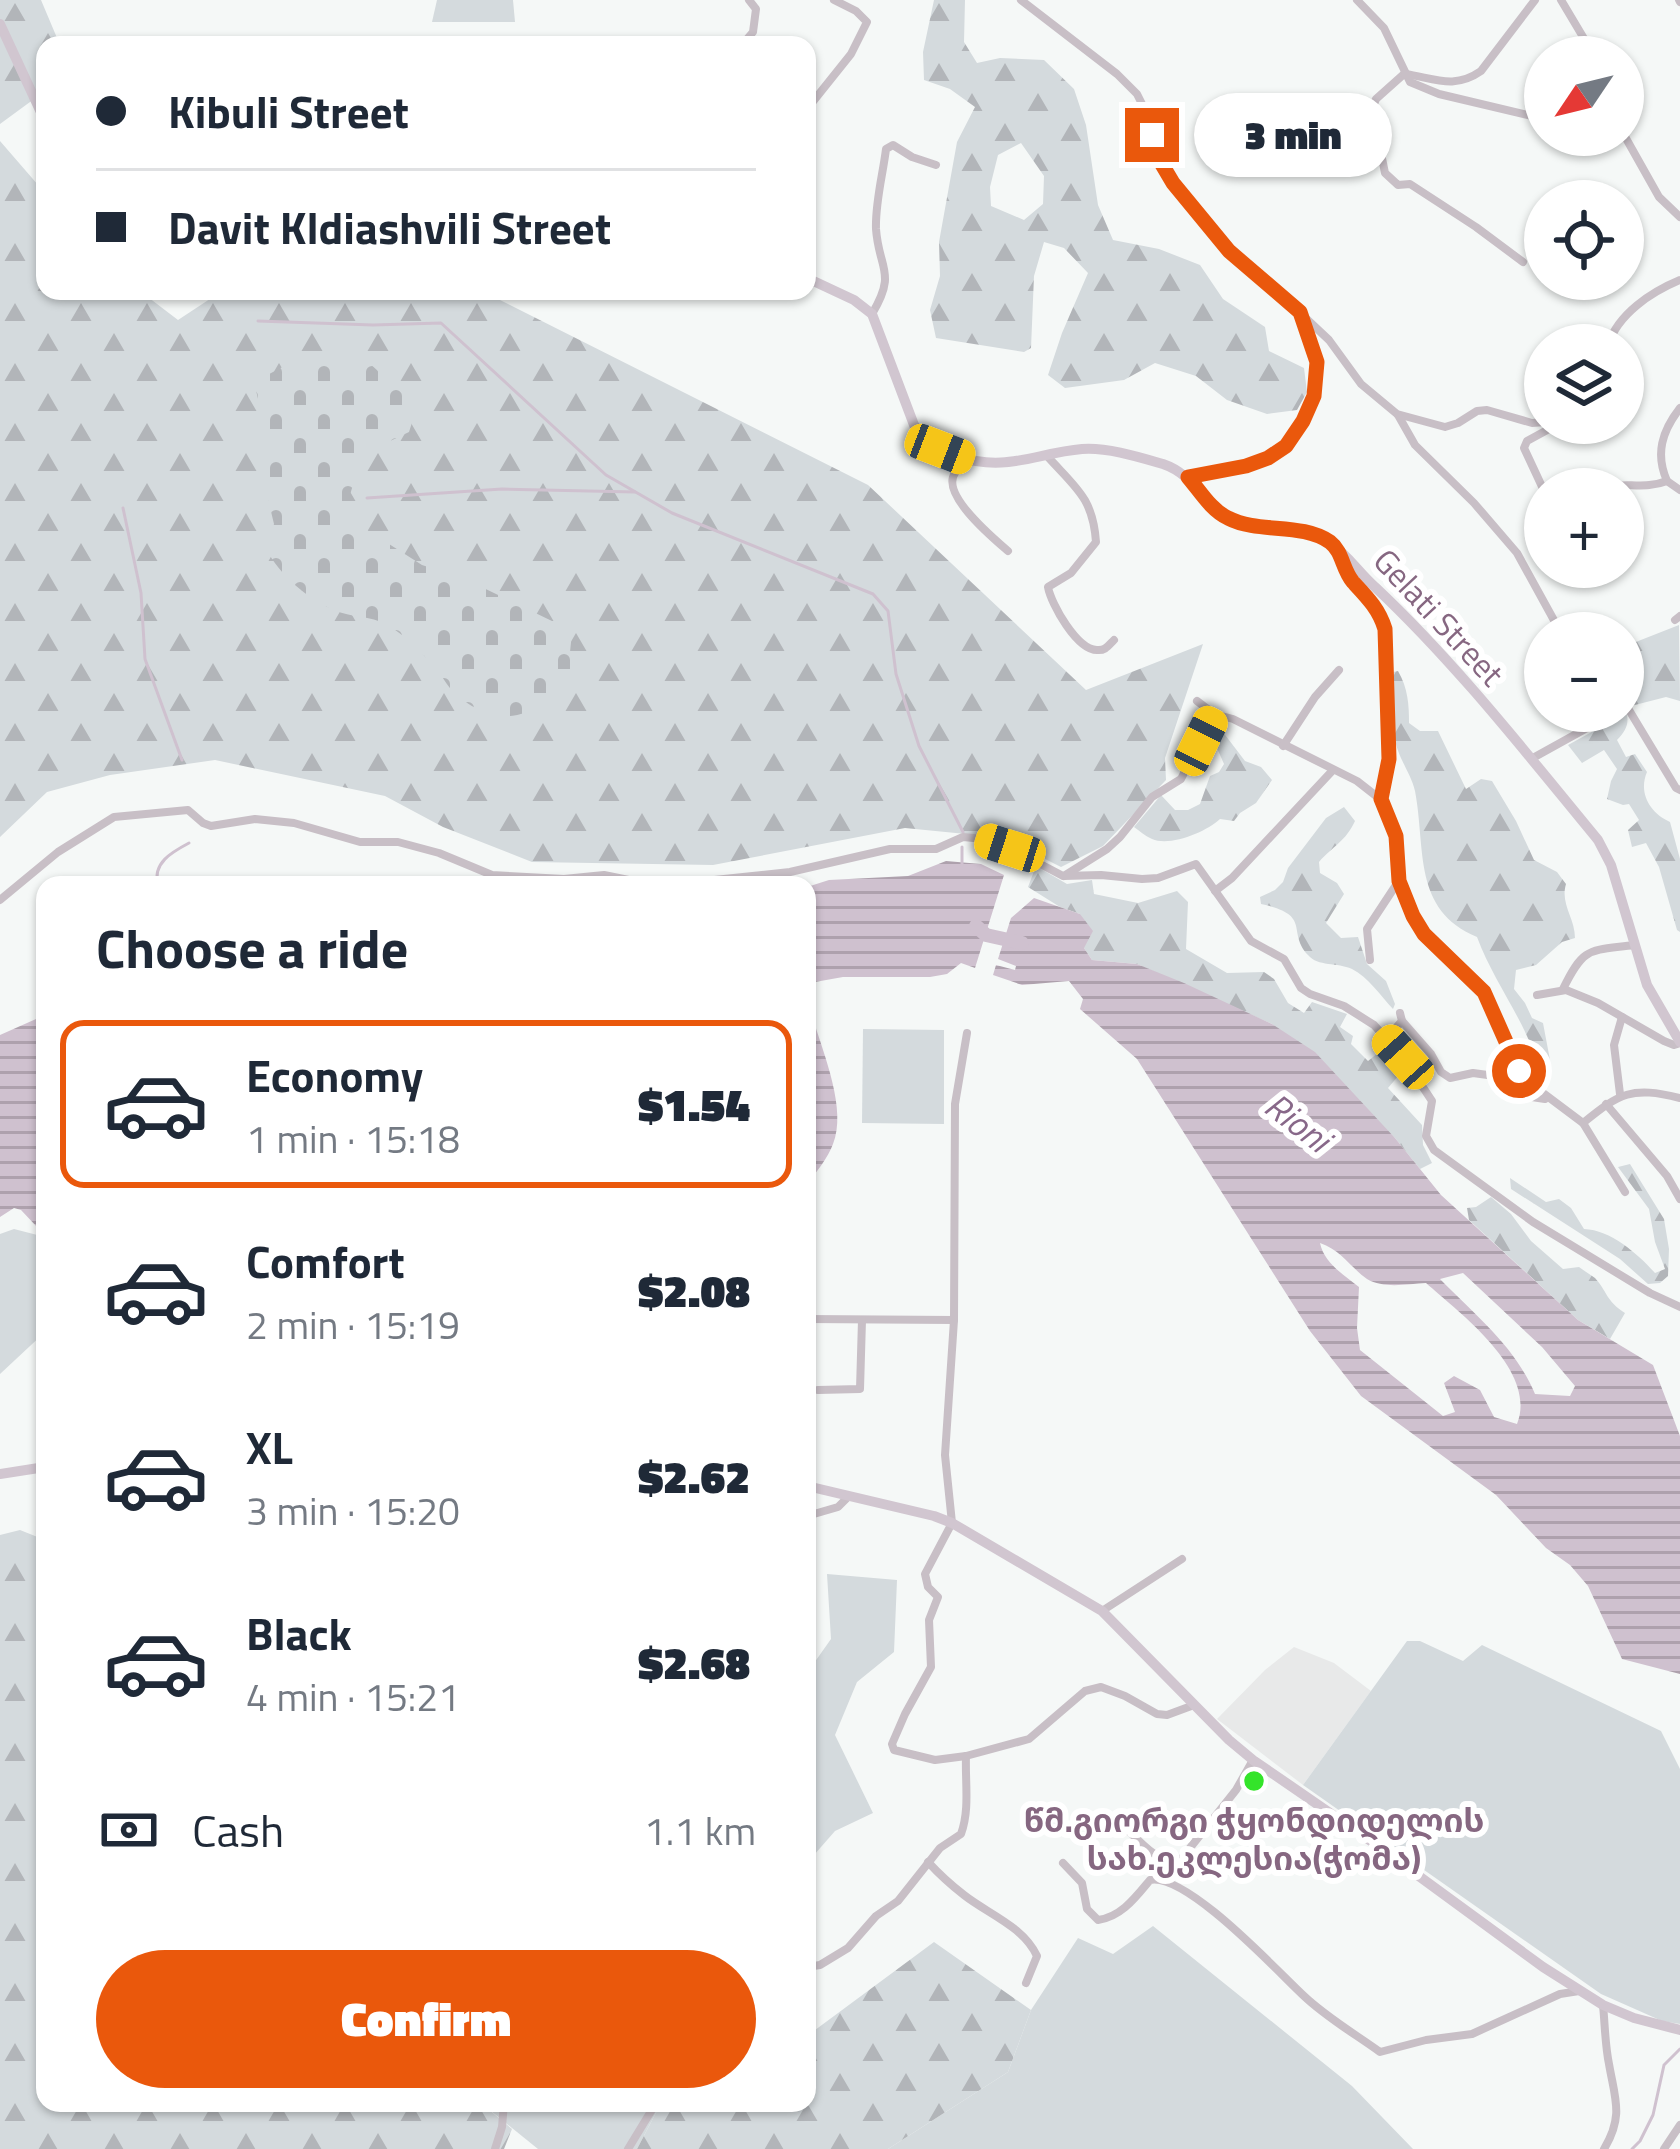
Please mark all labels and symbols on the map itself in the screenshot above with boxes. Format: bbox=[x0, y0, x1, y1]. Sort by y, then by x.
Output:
north arrow bbox=[1524, 36, 1644, 156]
callout: 3 min bbox=[1194, 93, 1392, 177]
route end bbox=[1125, 108, 1179, 162]
car bbox=[900, 419, 980, 479]
street label: Gelati Street bbox=[1362, 537, 1516, 697]
car bbox=[1169, 701, 1233, 781]
car bbox=[970, 820, 1050, 876]
car bbox=[1366, 1018, 1440, 1096]
route start bbox=[1492, 1044, 1546, 1098]
water label: Rioni bbox=[1253, 1078, 1346, 1167]
marker: წმ.გიორგი ჭყონდიდელის სახ.ეკლესია(ჭომა) bbox=[1241, 1768, 1267, 1794]
place label: წმ.გიორგი ჭყონდიდელის სახ.ეკლესია(ჭომა) bbox=[1024, 1795, 1484, 1883]

